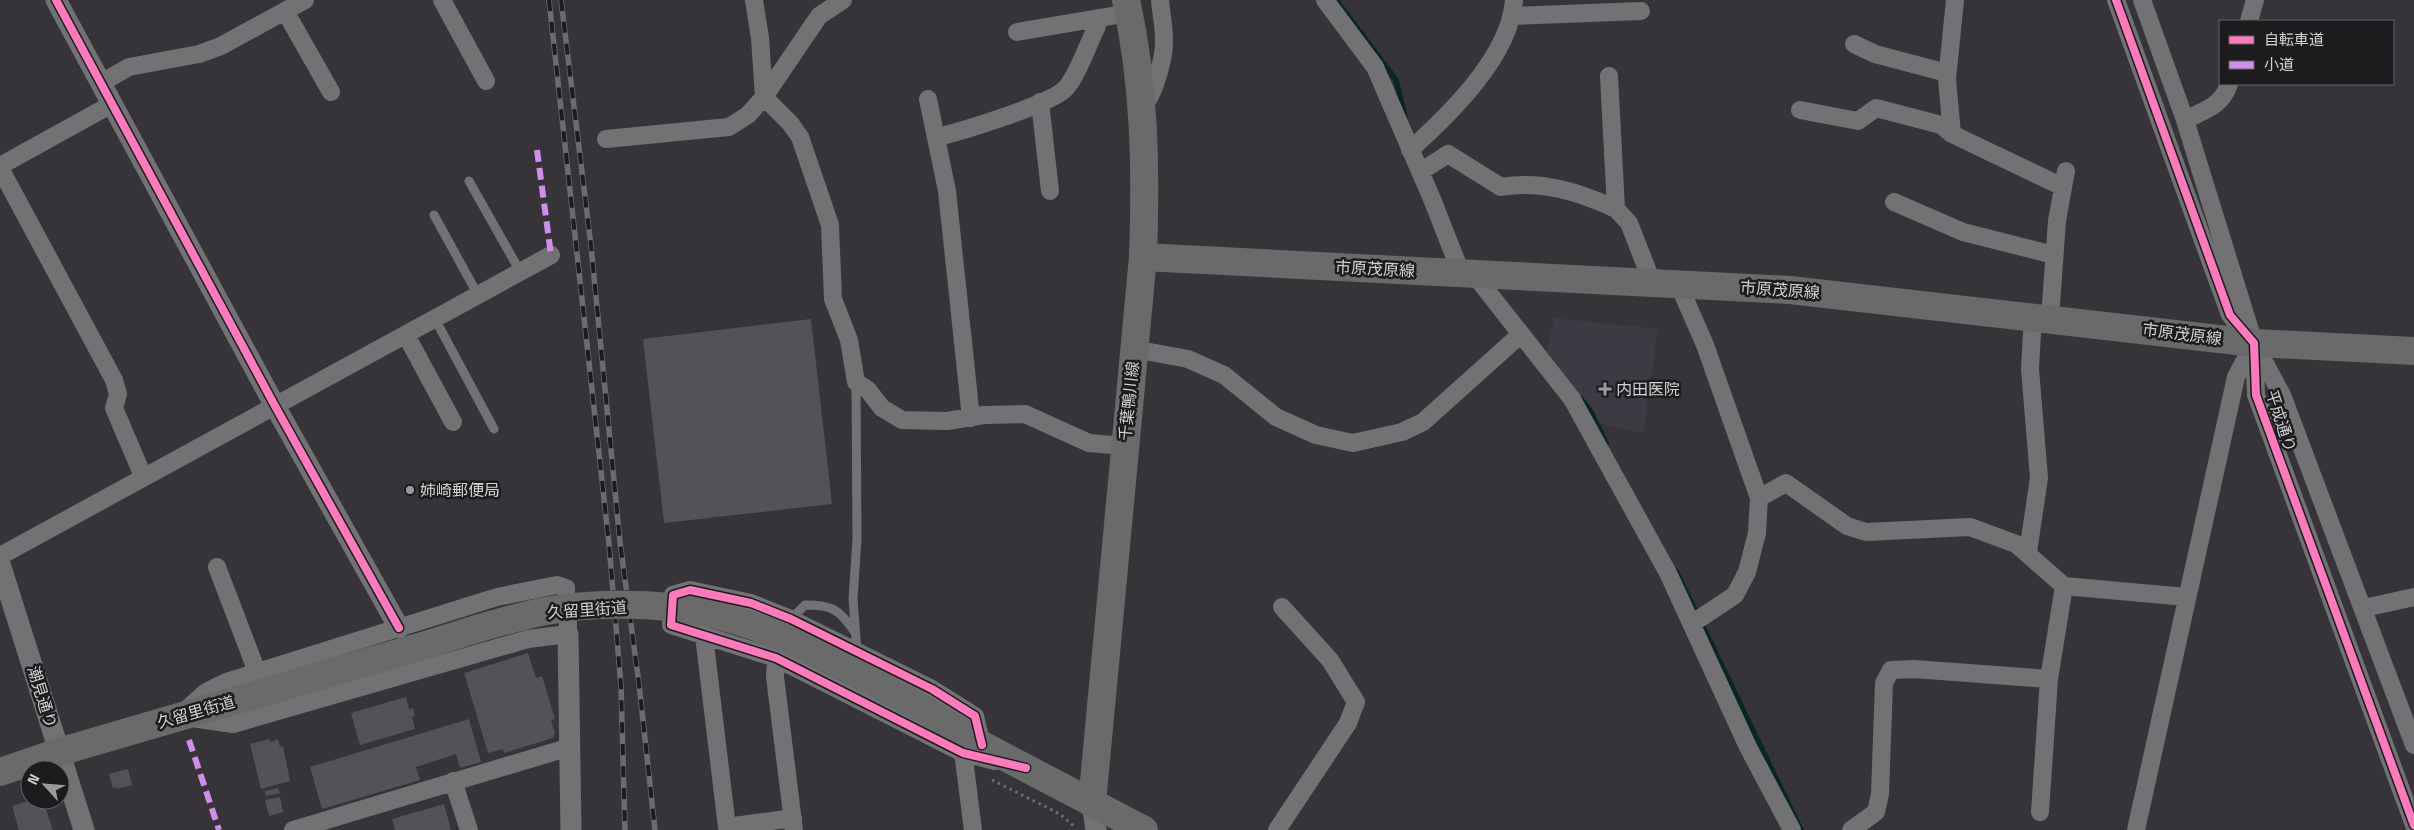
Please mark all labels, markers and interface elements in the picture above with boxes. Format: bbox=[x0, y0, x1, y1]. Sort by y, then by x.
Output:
legend bbox=[2219, 20, 2394, 85]
text: 自転車道 bbox=[2264, 30, 2324, 49]
text: 小道 bbox=[2264, 55, 2294, 74]
street label: 市原茂原線 bbox=[1334, 256, 1416, 282]
street label: 市原茂原線 bbox=[1739, 277, 1821, 303]
street label: 市原茂原線 bbox=[2141, 319, 2223, 349]
street label: 千葉鴨川線 bbox=[1114, 360, 1144, 442]
place label: 内田医院 bbox=[1616, 379, 1680, 400]
marker: 内田医院 bbox=[1598, 382, 1612, 396]
street label: 平成通り bbox=[2261, 387, 2301, 455]
place label: 姉崎郵便局 bbox=[420, 480, 500, 501]
marker: 姉崎郵便局 bbox=[404, 484, 416, 496]
street label: 久留里街道 bbox=[546, 597, 628, 623]
street label: 潮見通り bbox=[23, 663, 61, 731]
street label: 久留里街道 bbox=[155, 691, 237, 733]
north arrow bbox=[20, 760, 70, 810]
text: N bbox=[23, 771, 43, 787]

